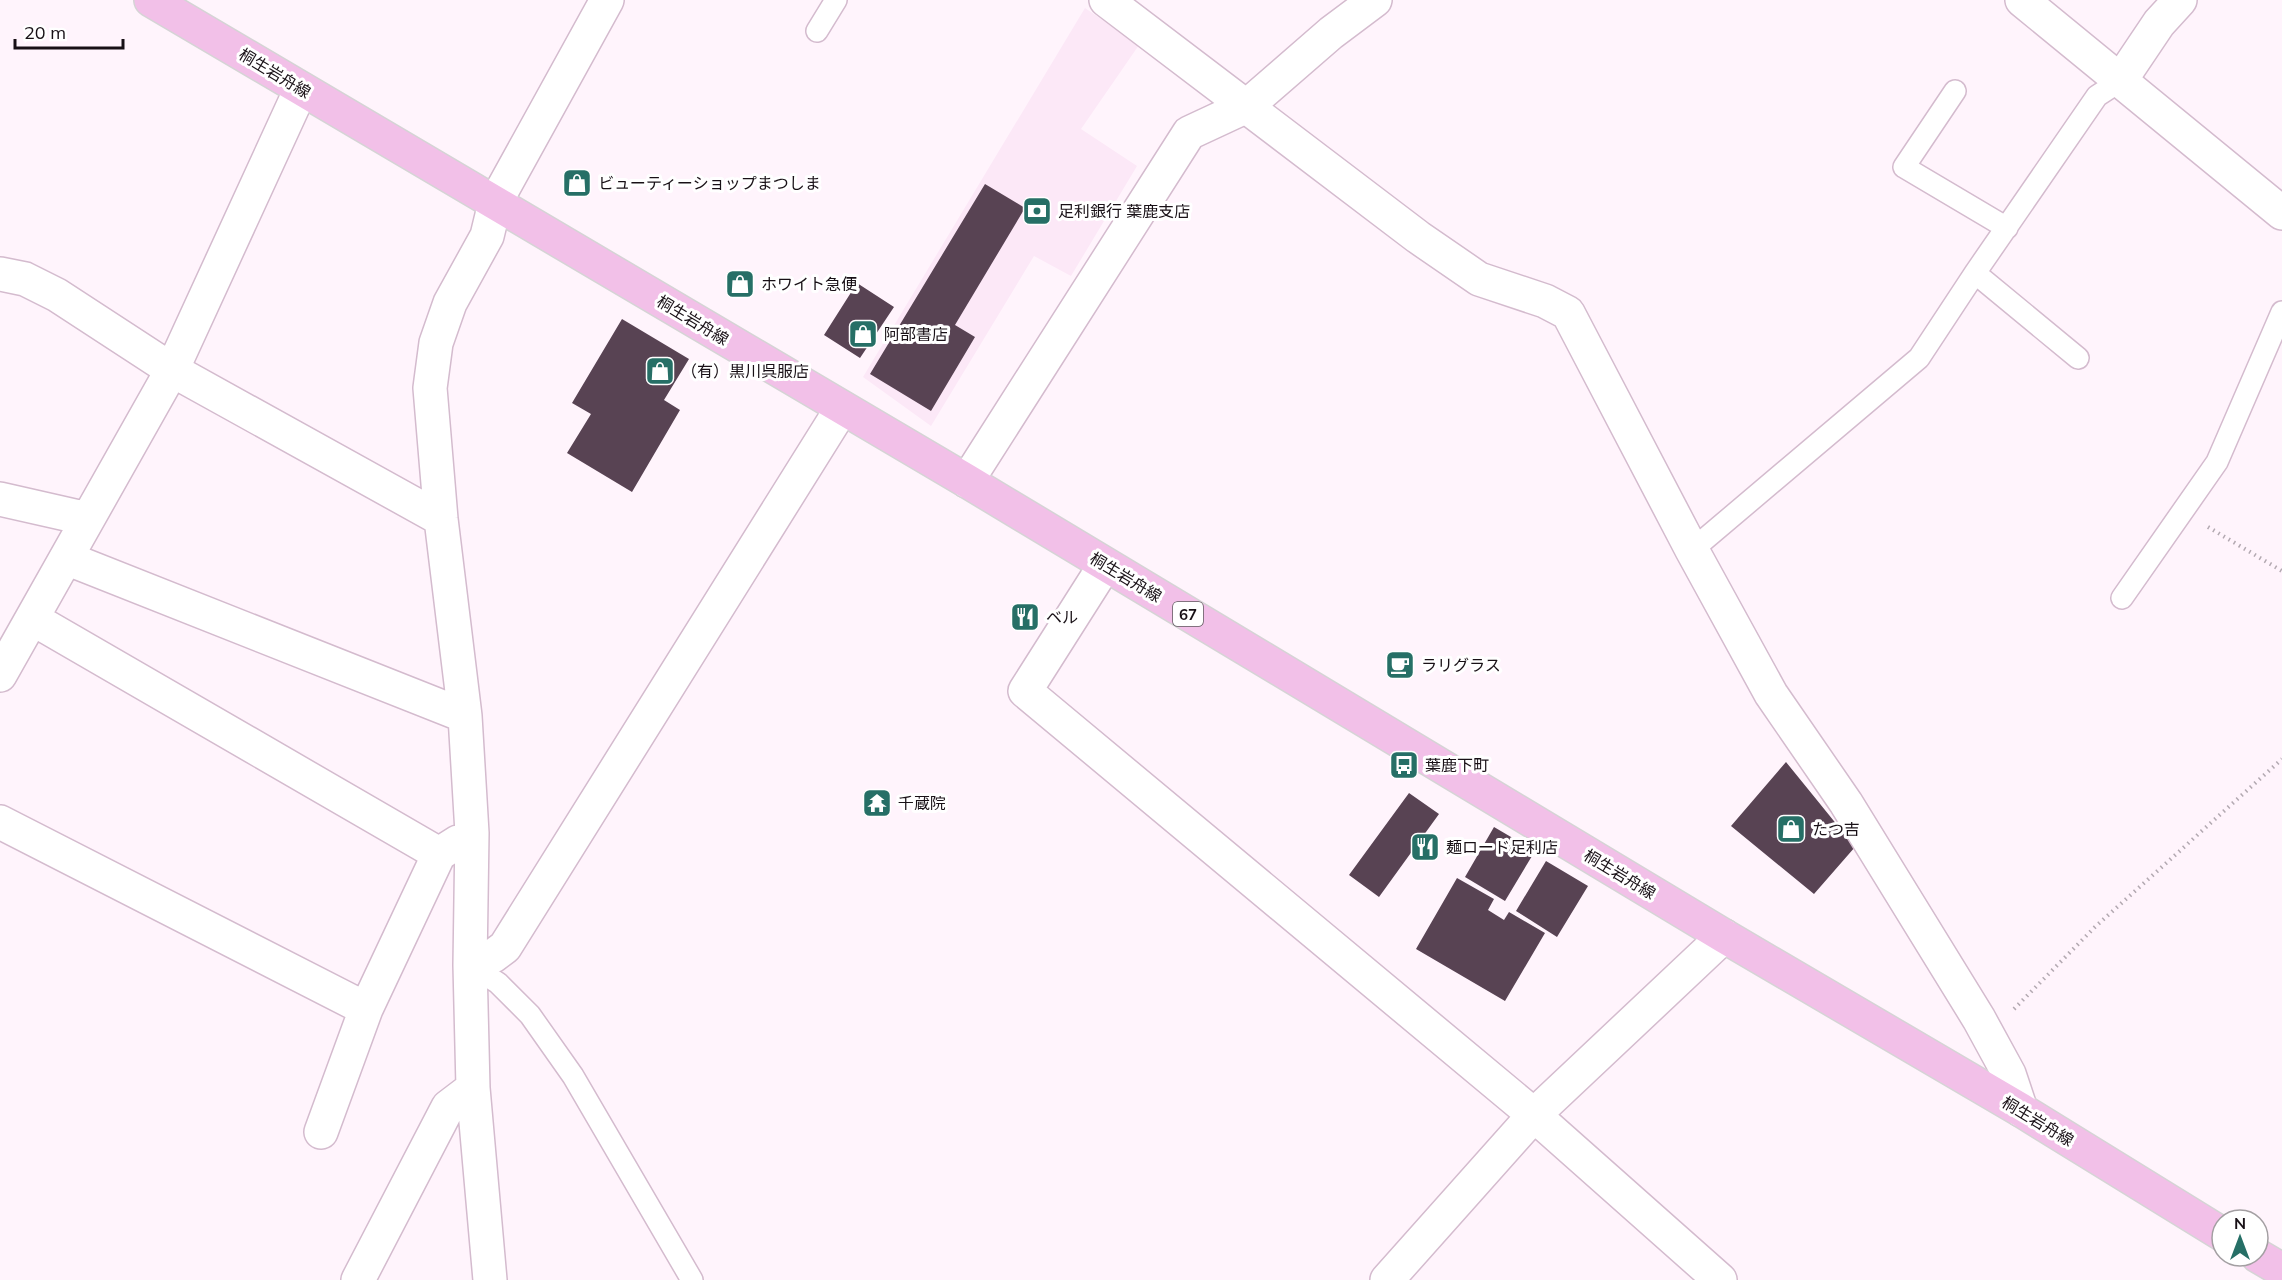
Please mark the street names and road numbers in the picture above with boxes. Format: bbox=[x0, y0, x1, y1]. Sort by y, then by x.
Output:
street label: 桐生岩舟線 bbox=[236, 44, 314, 102]
street label: 桐生岩舟線 bbox=[654, 291, 732, 349]
street label: 桐生岩舟線 bbox=[1087, 548, 1165, 606]
road number: 67 bbox=[1173, 602, 1203, 626]
street label: 桐生岩舟線 bbox=[1581, 845, 1659, 903]
street label: 桐生岩舟線 bbox=[1999, 1092, 2077, 1150]

